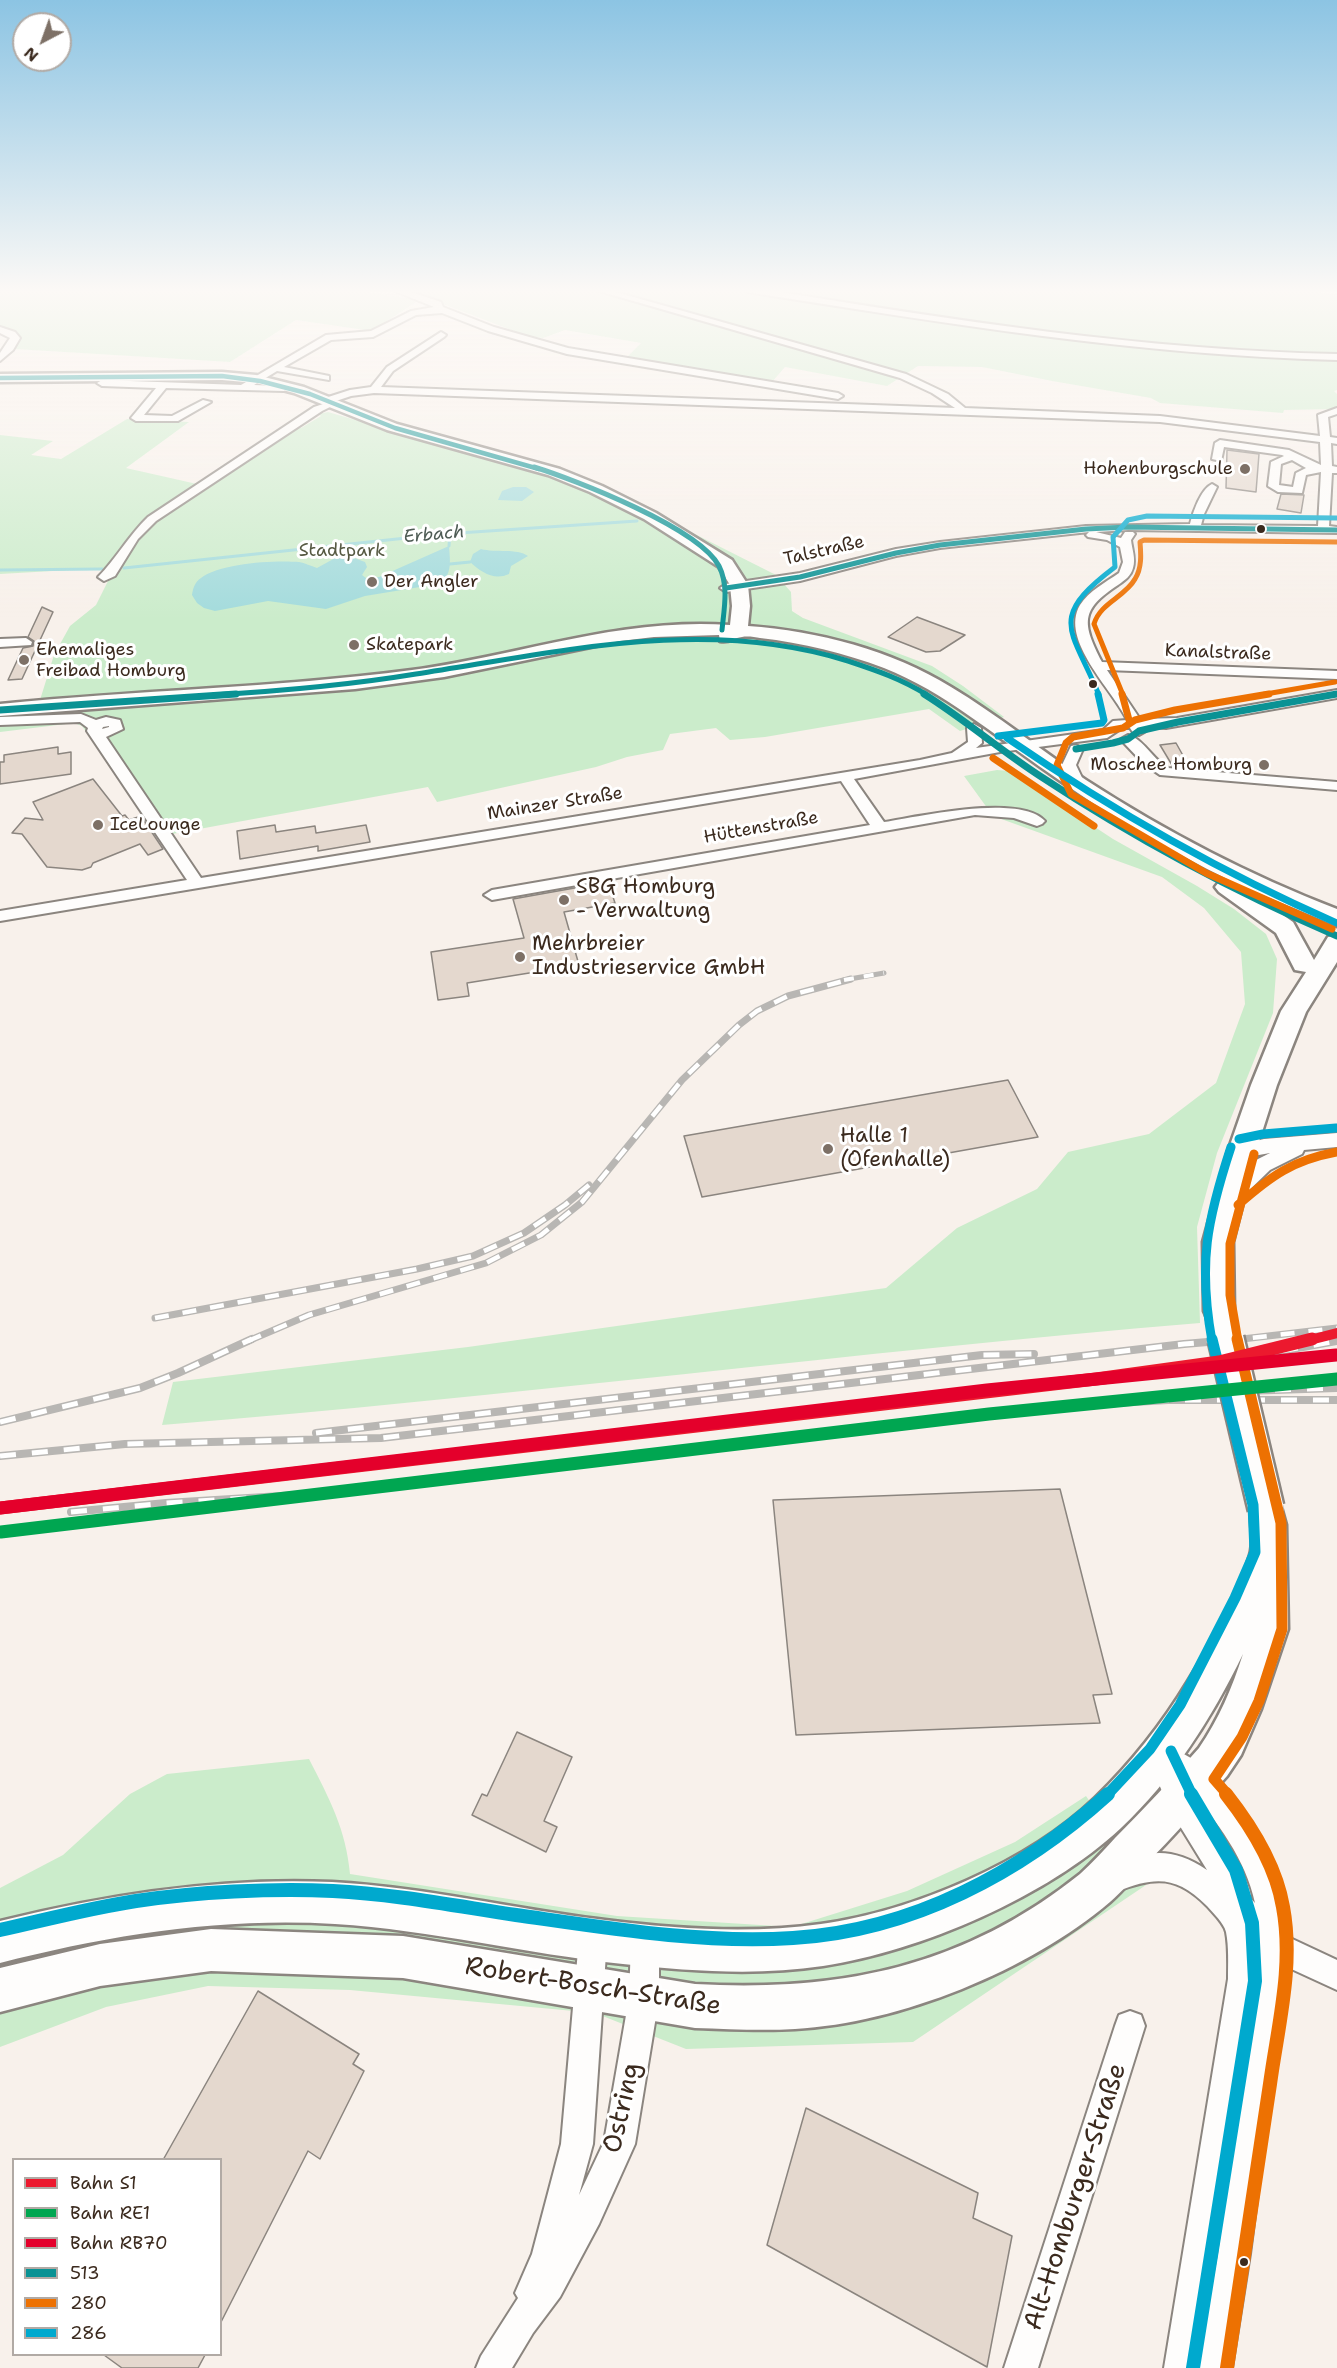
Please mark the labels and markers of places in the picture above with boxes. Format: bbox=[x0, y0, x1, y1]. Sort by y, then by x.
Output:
place label: Hohenburgschule bbox=[1083, 458, 1233, 480]
marker: Hohenburgschule bbox=[1238, 462, 1252, 476]
unlabelled marker bbox=[1255, 523, 1267, 535]
place label: Der Angler bbox=[384, 571, 479, 593]
marker: Der Angler bbox=[365, 575, 379, 589]
place label: Skatepark bbox=[366, 634, 453, 656]
marker: Skatepark bbox=[347, 638, 361, 652]
place label: Ehemaliges Freibad Homburg bbox=[36, 639, 186, 682]
marker: Ehemaliges Freibad Homburg bbox=[17, 653, 31, 667]
unlabelled marker bbox=[1087, 678, 1099, 690]
place label: Moschee Homburg bbox=[1090, 754, 1252, 776]
marker: Moschee Homburg bbox=[1257, 758, 1271, 772]
place label: IceLounge bbox=[110, 814, 201, 836]
marker: IceLounge bbox=[91, 818, 105, 832]
place label: SBG Homburg - Verwaltung bbox=[576, 875, 715, 925]
marker: SBG Homburg - Verwaltung bbox=[557, 893, 571, 907]
place label: Mehrbreier Industrieservice GmbH bbox=[532, 932, 765, 982]
marker: Mehrbreier Industrieservice GmbH bbox=[513, 950, 527, 964]
place label: Halle 1 (Ofenhalle) bbox=[840, 1124, 950, 1174]
marker: Halle 1 (Ofenhalle) bbox=[821, 1142, 835, 1156]
unlabelled marker bbox=[1238, 2256, 1250, 2268]

